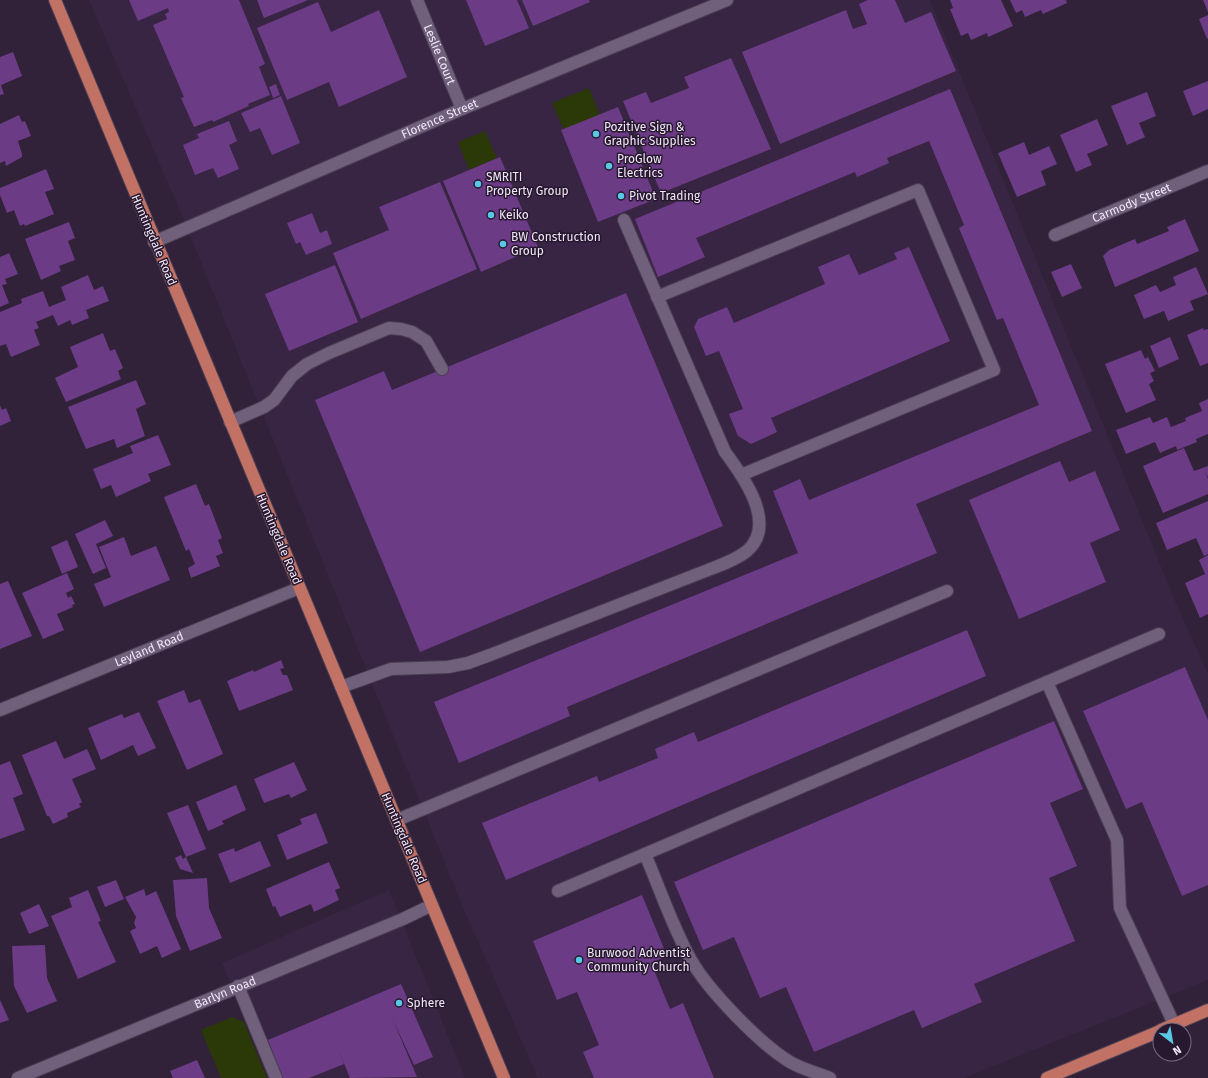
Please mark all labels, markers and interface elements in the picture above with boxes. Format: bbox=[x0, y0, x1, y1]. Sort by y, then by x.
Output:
street label: Leslie Court bbox=[421, 22, 458, 87]
street label: Florence Street bbox=[399, 96, 481, 141]
place label: Pozitive Sign & Graphic Supplies bbox=[604, 120, 696, 148]
marker: Pozitive Sign & Graphic Supplies bbox=[591, 129, 601, 139]
place label: ProGlow Electrics bbox=[617, 152, 663, 180]
marker: ProGlow Electrics bbox=[604, 161, 614, 171]
place label: SMRITI Property Group bbox=[486, 170, 569, 198]
marker: SMRITI Property Group bbox=[473, 179, 483, 189]
street label: Carmody Street bbox=[1090, 180, 1174, 226]
place label: Pivot Trading bbox=[629, 189, 701, 203]
marker: Pivot Trading bbox=[616, 191, 626, 201]
street label: Huntingdale Road bbox=[129, 192, 179, 288]
place label: Keiko bbox=[499, 208, 529, 222]
marker: Keiko bbox=[486, 210, 496, 220]
place label: BW Construction Group bbox=[511, 230, 601, 258]
marker: BW Construction Group bbox=[498, 239, 508, 249]
street label: Huntingdale Road bbox=[254, 491, 304, 587]
street label: Leyland Road bbox=[113, 629, 186, 669]
street label: Huntingdale Road bbox=[379, 790, 429, 886]
place label: Burwood Adventist Community Church bbox=[587, 946, 691, 974]
marker: Burwood Adventist Community Church bbox=[574, 955, 584, 965]
street label: Barlyn Road bbox=[192, 973, 258, 1012]
place label: Sphere bbox=[407, 996, 445, 1010]
marker: Sphere bbox=[394, 998, 404, 1008]
north arrow bbox=[1152, 1022, 1192, 1062]
text: N bbox=[1170, 1043, 1183, 1058]

